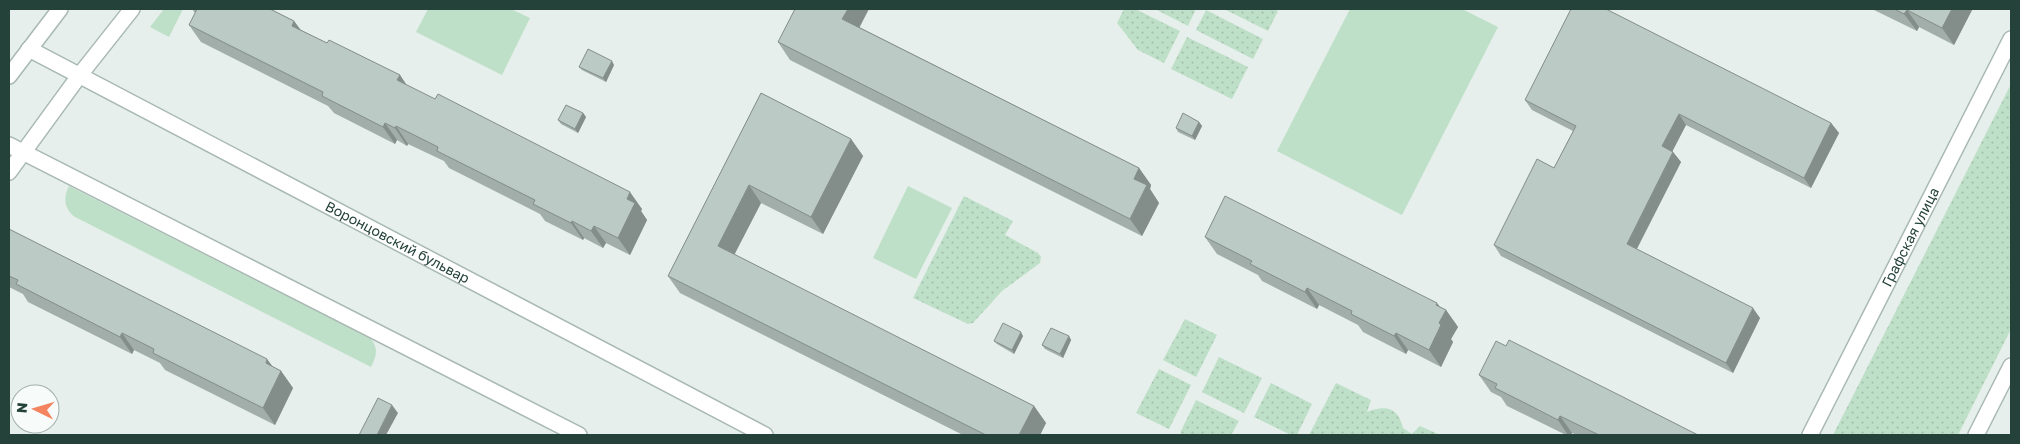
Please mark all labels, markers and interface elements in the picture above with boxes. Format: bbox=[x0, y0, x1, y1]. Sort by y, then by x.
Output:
street label: Графская улица bbox=[1878, 184, 1942, 289]
street label: Воронцовский бульвар bbox=[323, 197, 473, 287]
north arrow bbox=[10, 384, 60, 434]
text: N bbox=[13, 402, 30, 414]

